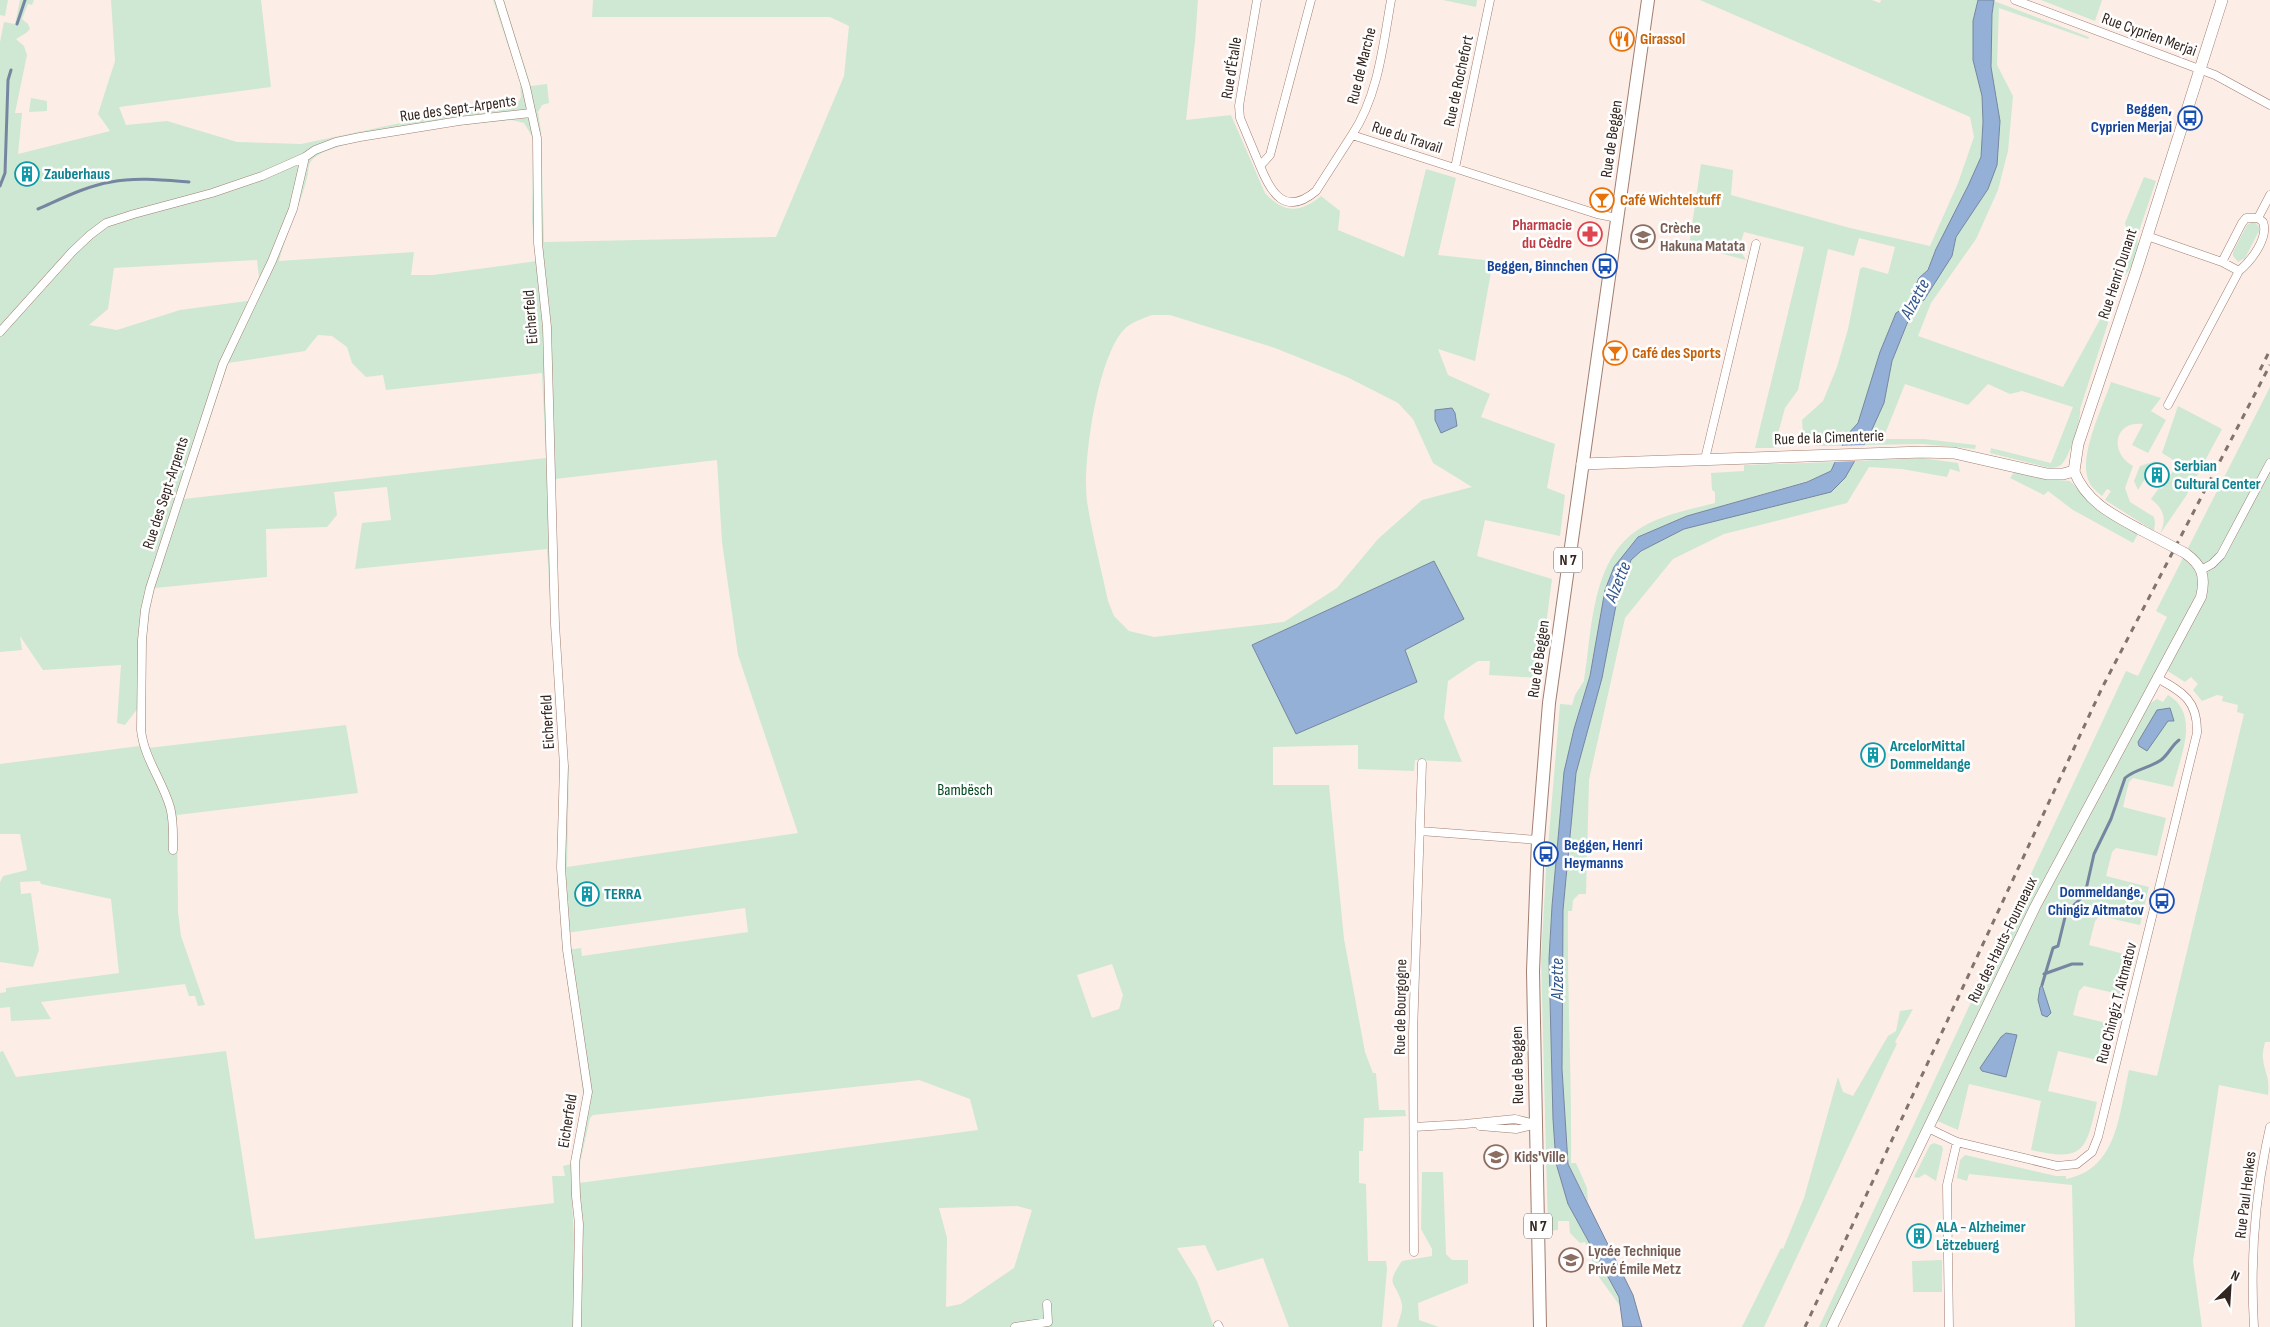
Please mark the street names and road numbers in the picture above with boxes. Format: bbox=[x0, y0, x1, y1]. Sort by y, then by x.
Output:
street label: Rue Cyprien Merjai bbox=[2099, 9, 2199, 61]
street label: Rue de Marche bbox=[1343, 26, 1381, 106]
street label: Rue de Rochefort bbox=[1440, 34, 1478, 128]
street label: Rue d'Étalle bbox=[1218, 36, 1246, 100]
street label: Rue des Sept-Arpents bbox=[399, 91, 518, 127]
street label: Rue de Beggen bbox=[1597, 99, 1627, 179]
street label: Rue du Travail bbox=[1369, 118, 1445, 158]
street label: Rue Henri Dunant bbox=[2094, 226, 2142, 322]
street label: Eicherfeld bbox=[520, 289, 542, 345]
street label: Rue de la Cimenterie bbox=[1774, 427, 1884, 449]
street label: Rue des Sept-Arpents bbox=[139, 434, 193, 552]
road number: N 7 bbox=[1554, 548, 1582, 572]
street label: Rue de Beggen bbox=[1524, 619, 1554, 699]
street label: Eicherfeld bbox=[537, 694, 559, 750]
street label: Rue des Hauts-Fourneaux bbox=[1964, 874, 2042, 1006]
street label: Rue Chingiz T. Aitmatov bbox=[2093, 940, 2141, 1066]
street label: Rue de Bourgogne bbox=[1391, 959, 1411, 1055]
street label: Rue de Beggen bbox=[1508, 1026, 1528, 1104]
street label: Eicherfeld bbox=[554, 1093, 582, 1149]
street label: Rue Paul Henkes bbox=[2231, 1150, 2261, 1240]
road number: N 7 bbox=[1524, 1214, 1552, 1238]

